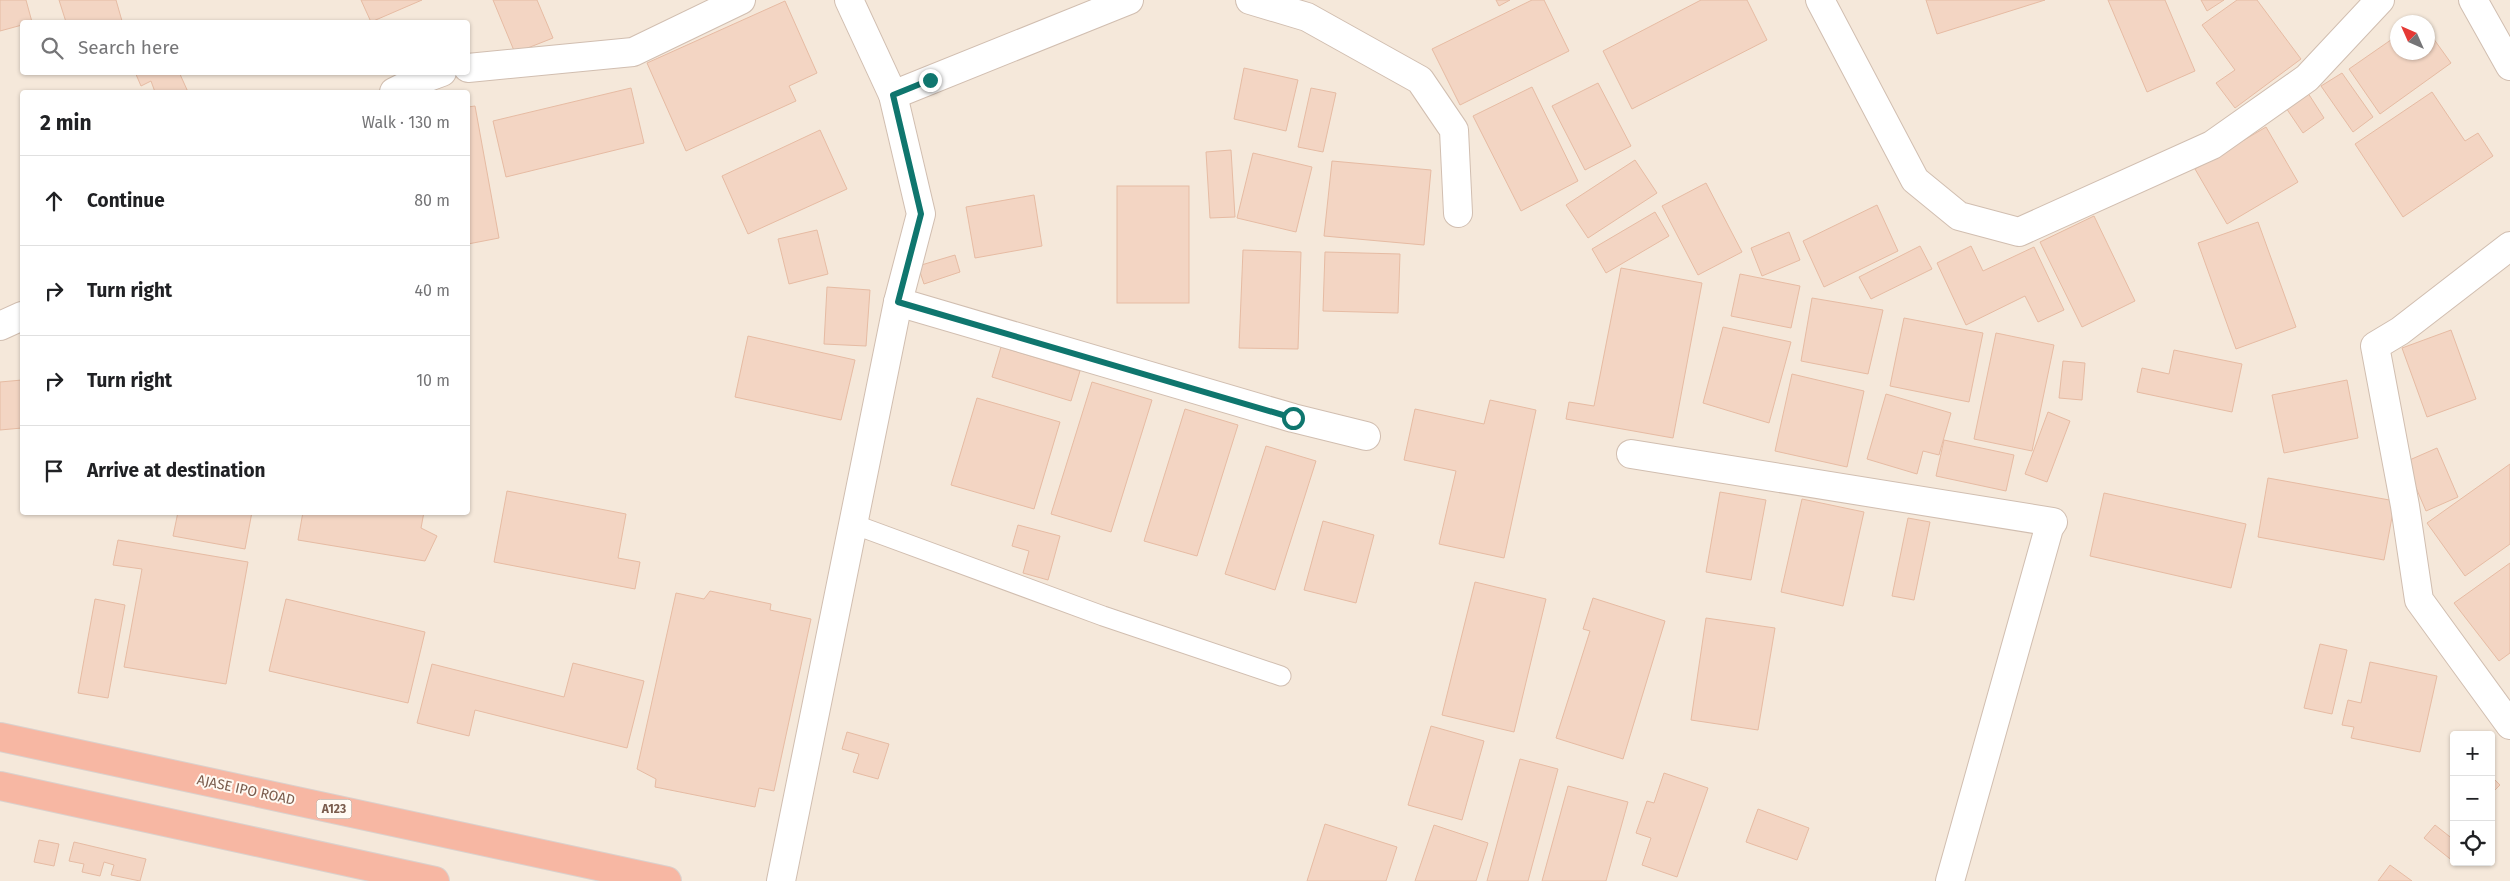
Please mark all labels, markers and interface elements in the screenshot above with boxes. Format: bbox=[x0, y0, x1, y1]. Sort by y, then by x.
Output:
north arrow bbox=[2390, 15, 2435, 60]
search box bbox=[20, 20, 470, 75]
icon: search bbox=[38, 34, 66, 62]
text: Search here bbox=[78, 36, 179, 59]
route end bbox=[919, 69, 942, 92]
text: 2 min bbox=[40, 110, 92, 136]
text: Walk · 130 m bbox=[362, 113, 450, 132]
icon: ahead bbox=[40, 187, 68, 215]
text: Continue bbox=[87, 189, 165, 212]
text: 80 m bbox=[414, 191, 450, 210]
icon: right bbox=[40, 277, 68, 305]
text: Turn right bbox=[87, 279, 172, 302]
text: 40 m bbox=[415, 281, 450, 300]
icon: right bbox=[40, 367, 68, 395]
text: Turn right bbox=[87, 369, 172, 392]
text: 10 m bbox=[416, 371, 450, 390]
route start bbox=[1282, 407, 1305, 430]
icon: arrive bbox=[40, 457, 68, 485]
text: Arrive at destination bbox=[87, 459, 266, 482]
map controls bbox=[2450, 731, 2495, 866]
button: + bbox=[2450, 731, 2495, 776]
street label: AJASE IPO ROAD bbox=[195, 771, 297, 809]
button: − bbox=[2450, 776, 2495, 821]
road number: A123 bbox=[316, 800, 352, 819]
button: locate bbox=[2450, 821, 2495, 866]

